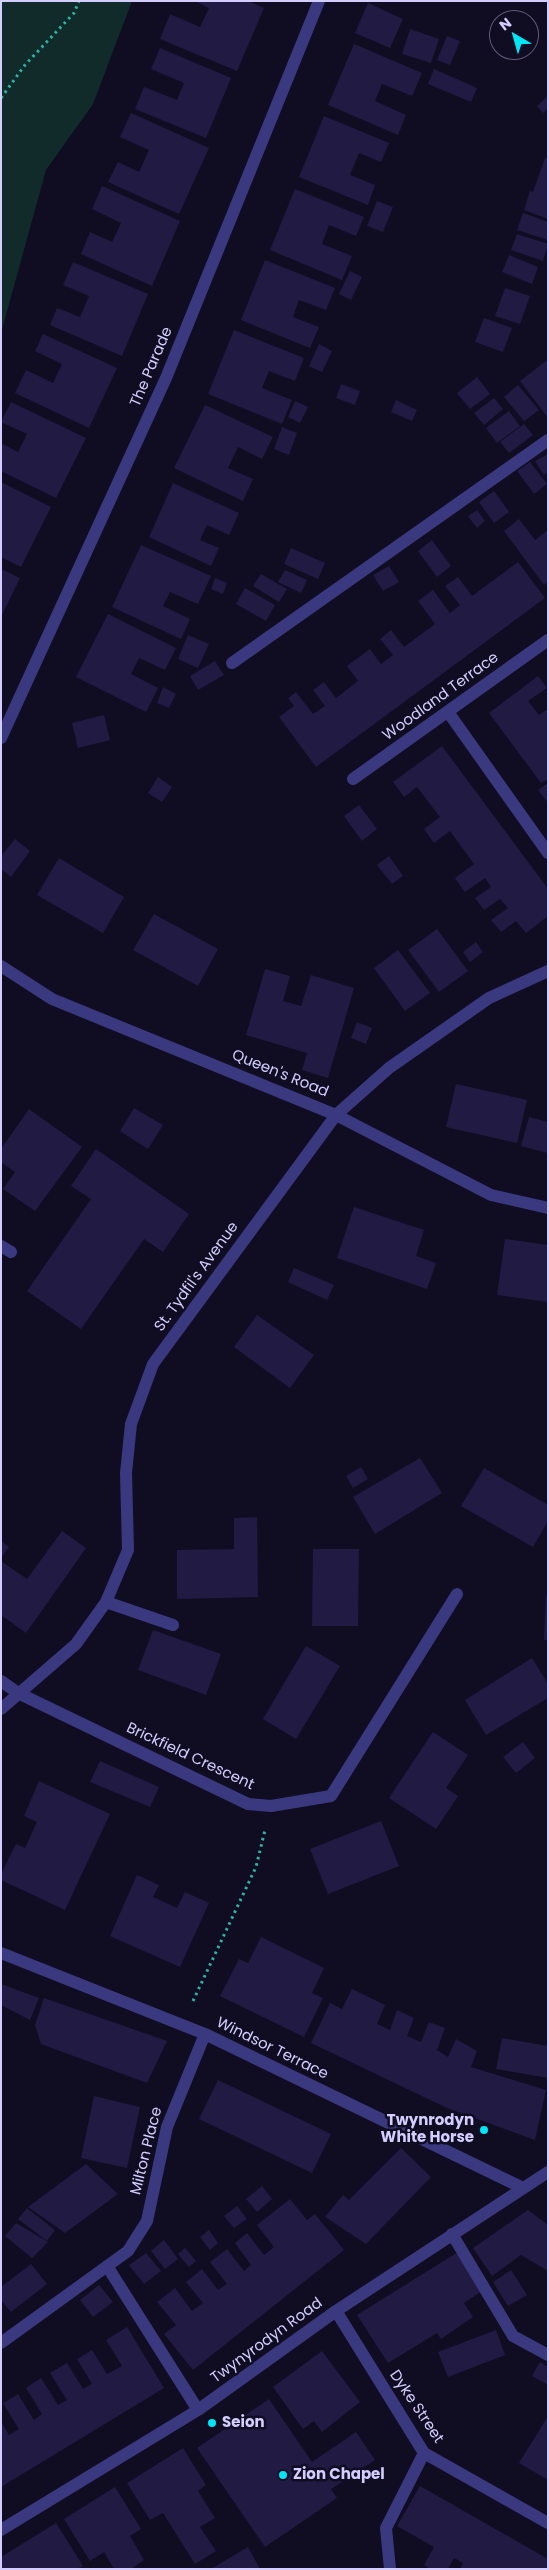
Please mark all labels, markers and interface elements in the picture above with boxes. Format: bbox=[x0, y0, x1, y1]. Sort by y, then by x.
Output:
north arrow bbox=[489, 10, 539, 60]
text: N bbox=[495, 13, 516, 35]
street label: The Parade bbox=[127, 324, 177, 410]
street label: Woodland Terrace bbox=[380, 649, 502, 745]
street label: Queen's Road bbox=[229, 1046, 331, 1102]
street label: St. Tydfil's Avenue bbox=[151, 1219, 243, 1335]
street label: Brickfield Crescent bbox=[123, 1720, 257, 1794]
street label: Windsor Terrace bbox=[213, 2014, 331, 2084]
street label: Milton Place bbox=[127, 2105, 167, 2197]
place label: Twynrodyn White Horse bbox=[381, 2112, 474, 2147]
marker: Twynrodyn White Horse bbox=[478, 2124, 490, 2136]
street label: Twynyrodyn Road bbox=[208, 2295, 326, 2387]
street label: Dyke Street bbox=[385, 2367, 447, 2447]
place label: Seion bbox=[222, 2414, 265, 2432]
marker: Seion bbox=[206, 2417, 218, 2429]
place label: Zion Chapel bbox=[293, 2466, 385, 2484]
marker: Zion Chapel bbox=[277, 2469, 289, 2481]

